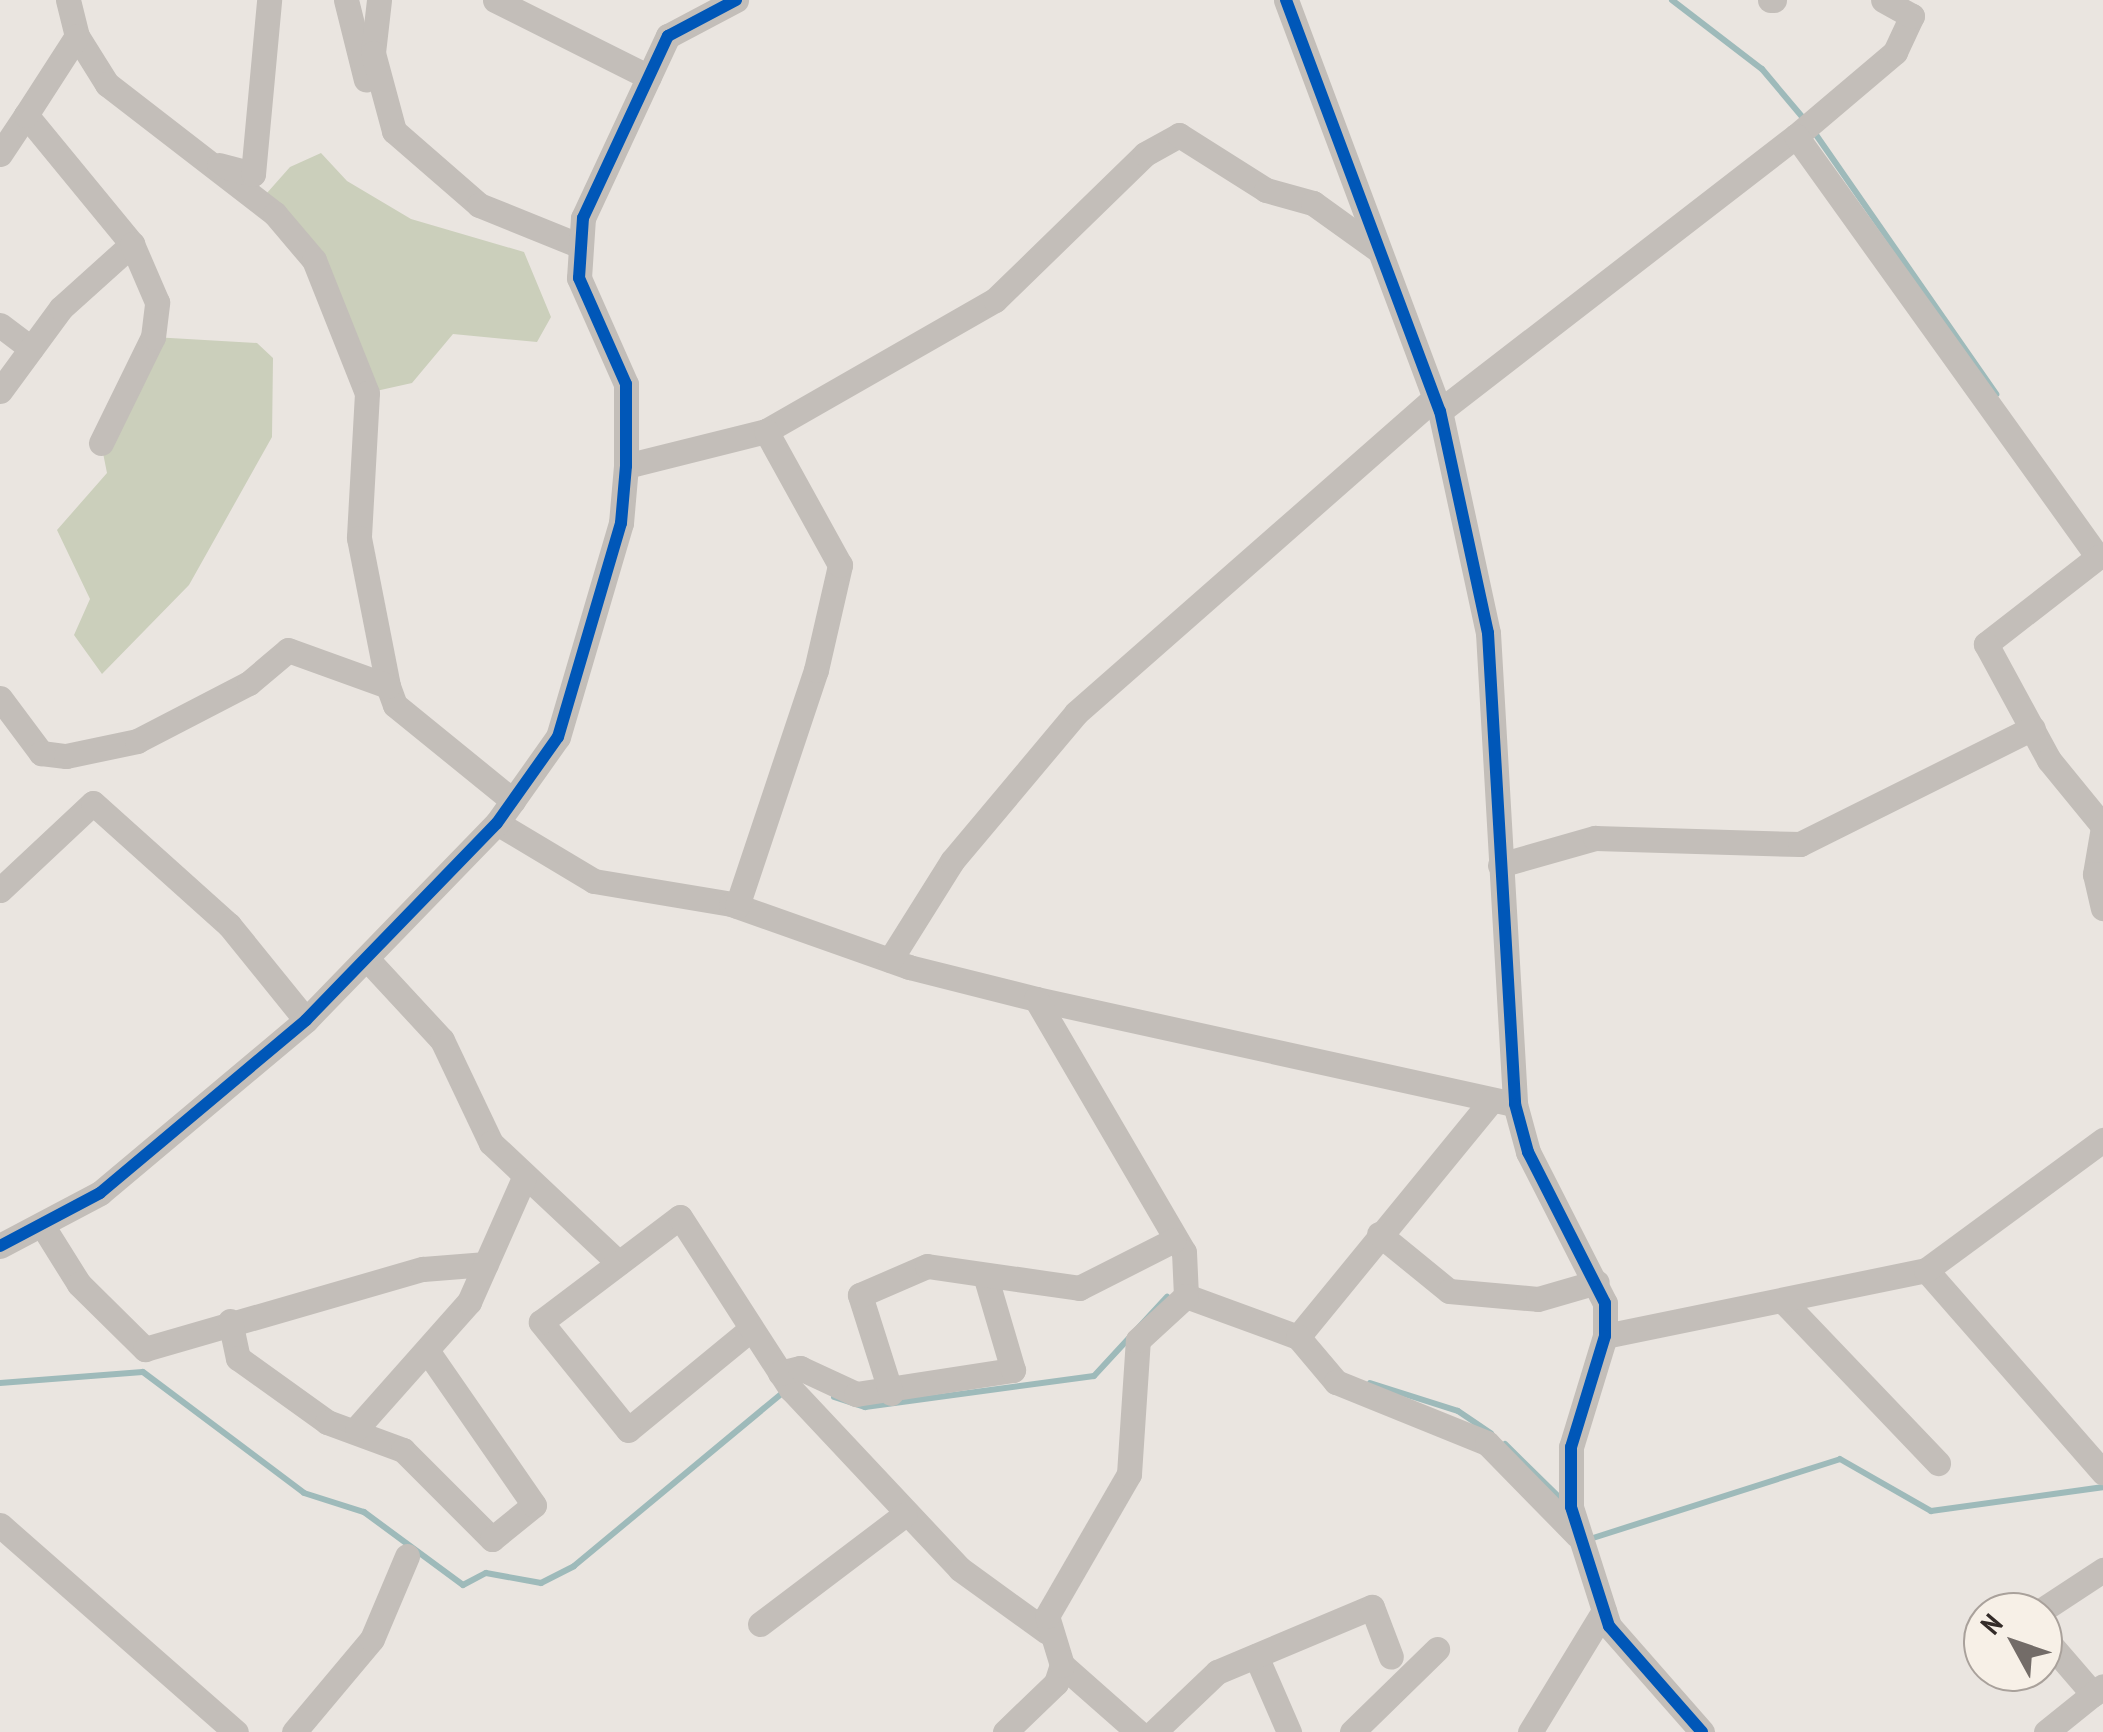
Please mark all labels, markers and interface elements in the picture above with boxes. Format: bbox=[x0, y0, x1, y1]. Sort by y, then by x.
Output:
north arrow bbox=[1963, 1592, 2063, 1692]
text: N bbox=[1972, 1606, 2010, 1641]

